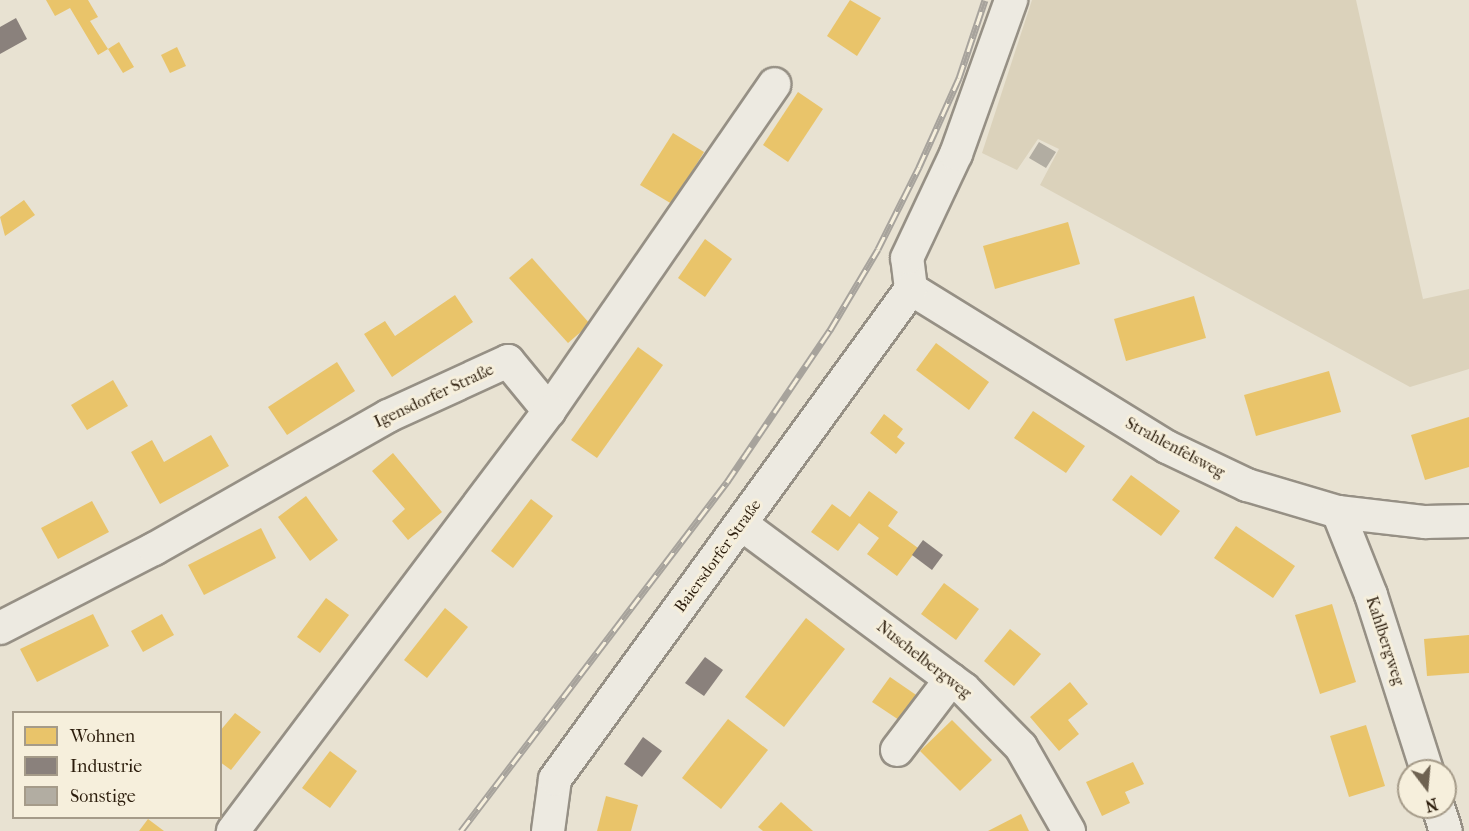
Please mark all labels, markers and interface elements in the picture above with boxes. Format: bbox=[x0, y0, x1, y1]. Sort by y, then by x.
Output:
street label: Igensdorfer Straße bbox=[371, 360, 497, 432]
street label: Strahlenfelsweg bbox=[1122, 414, 1228, 482]
street label: Baiersdorfer Straße bbox=[671, 496, 765, 616]
street label: Kahlbergweg bbox=[1362, 594, 1408, 688]
street label: Nuschelbergweg bbox=[873, 617, 975, 703]
legend bbox=[12, 711, 222, 819]
text: Wohnen bbox=[70, 726, 135, 747]
text: Industrie bbox=[70, 756, 142, 777]
north arrow bbox=[1397, 759, 1457, 819]
text: Sonstige bbox=[70, 786, 136, 807]
text: N bbox=[1423, 794, 1440, 816]

